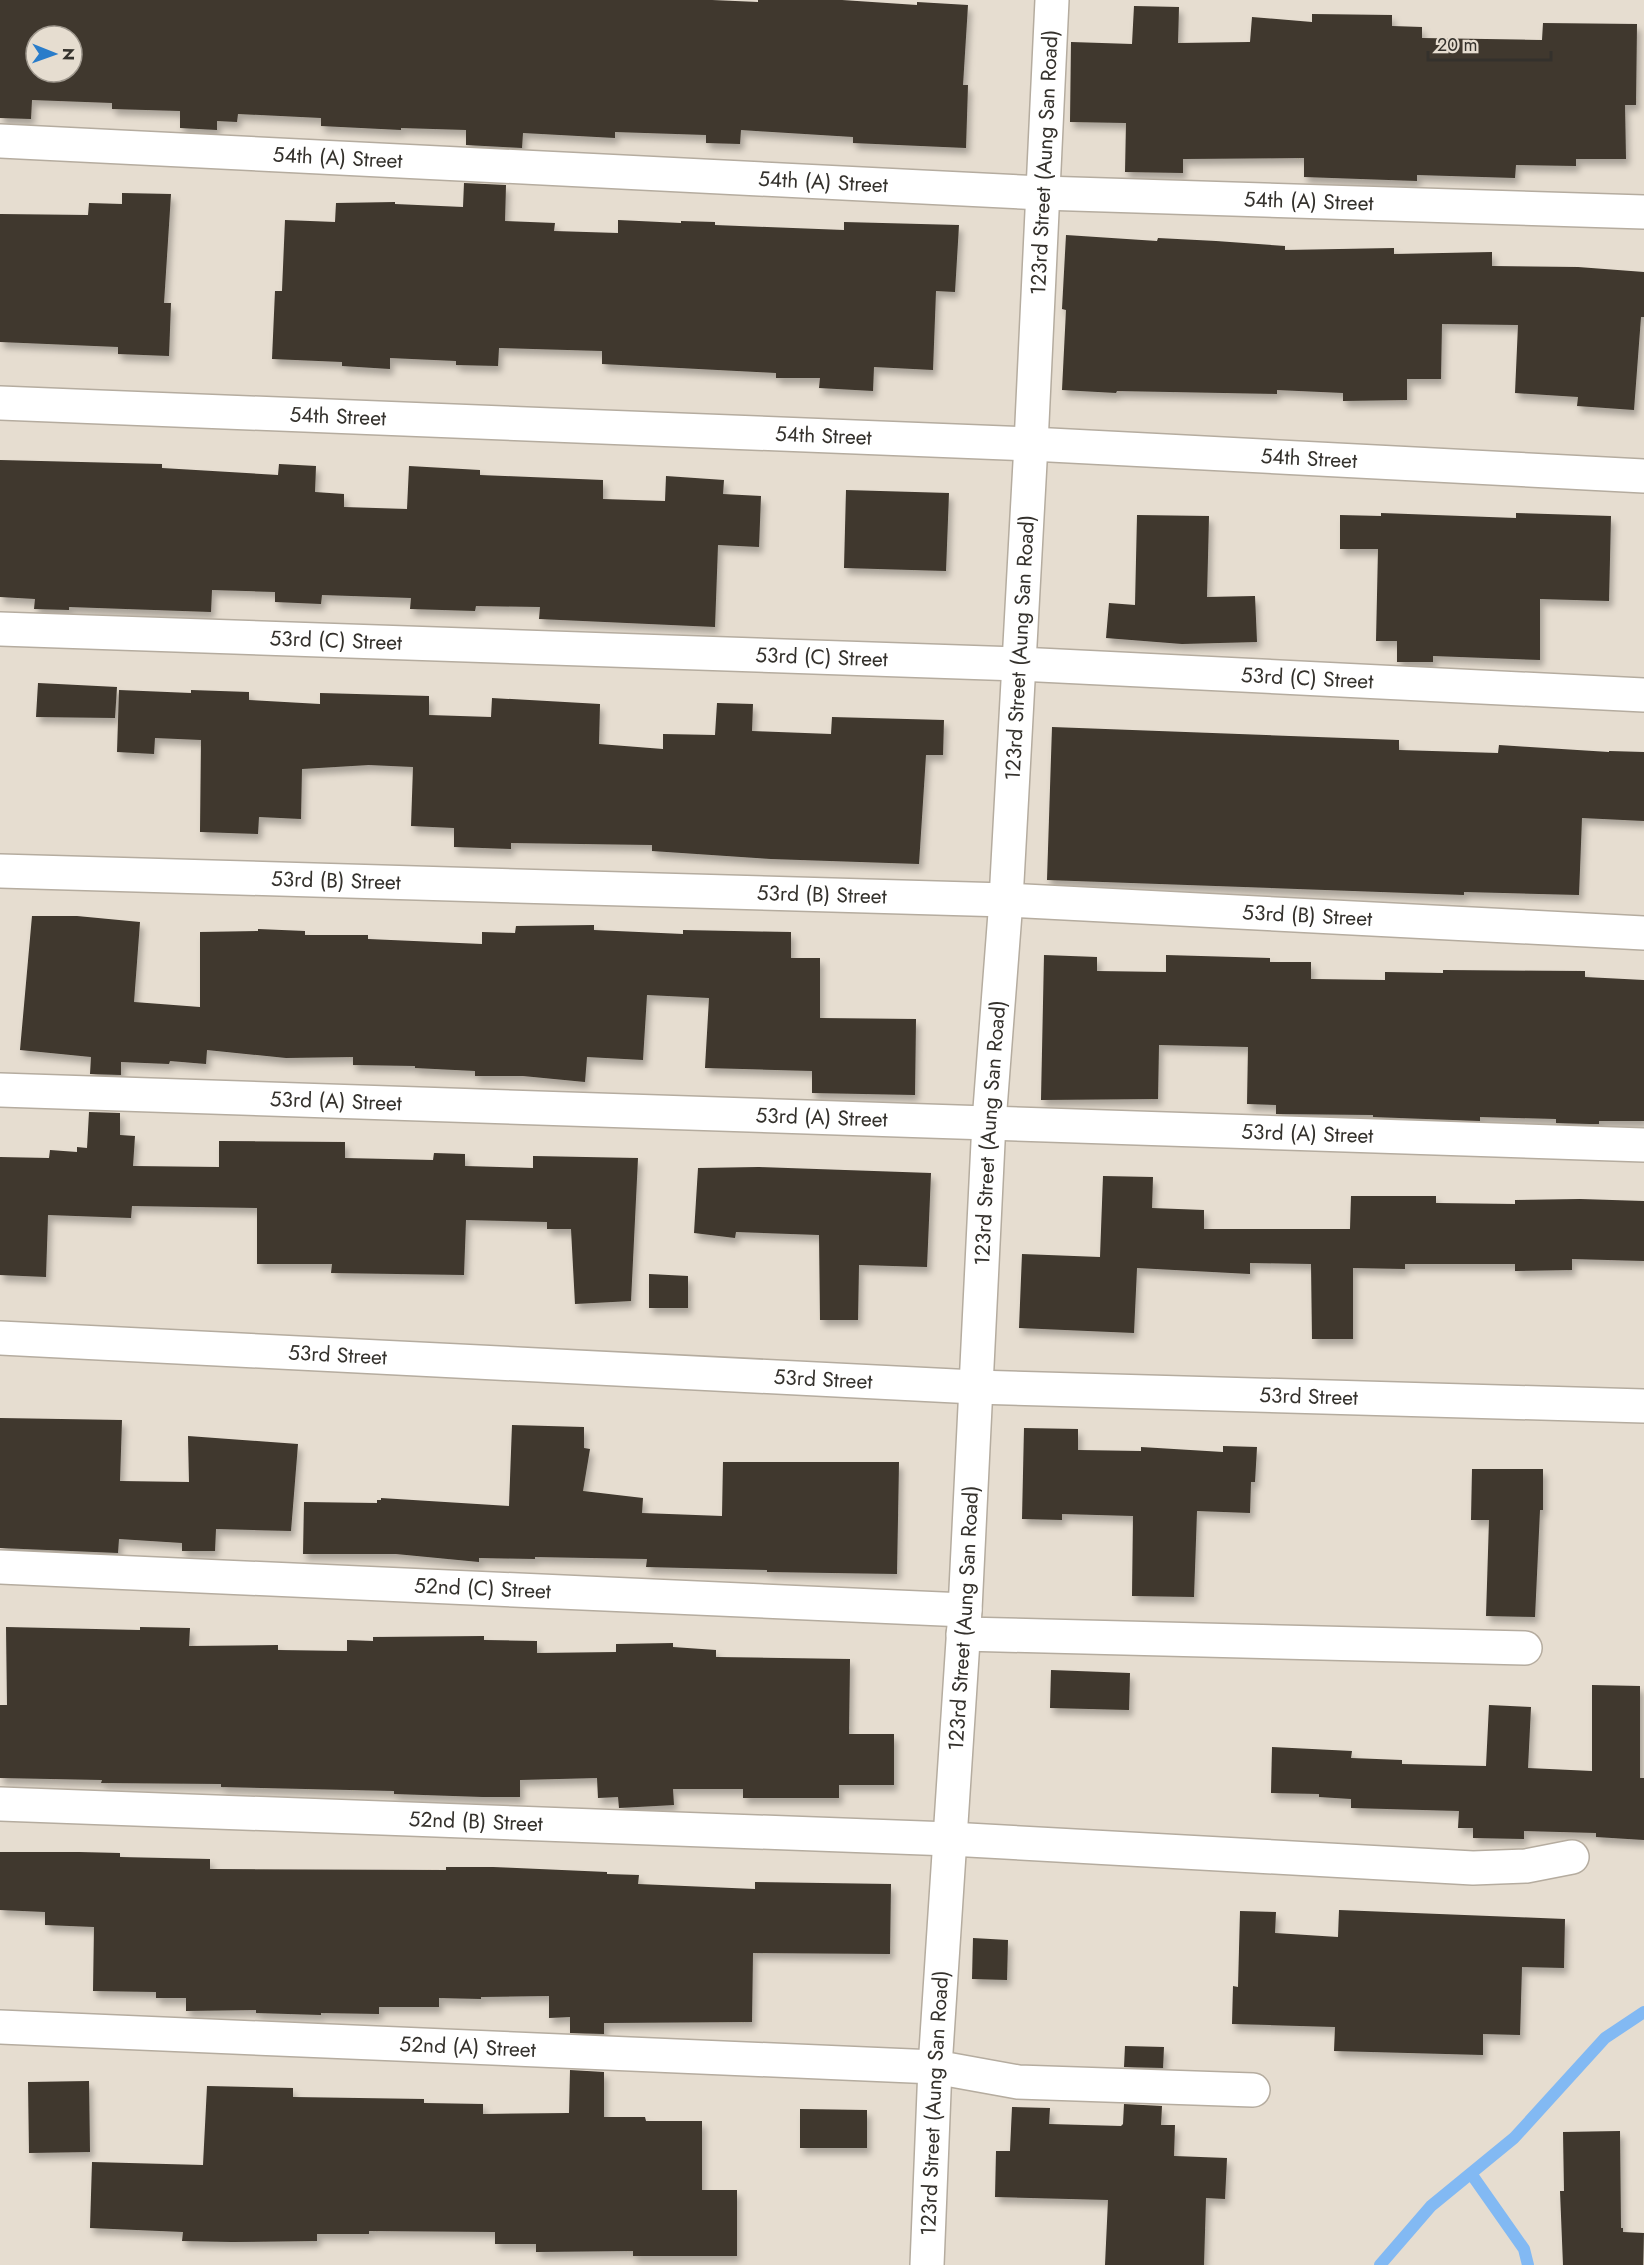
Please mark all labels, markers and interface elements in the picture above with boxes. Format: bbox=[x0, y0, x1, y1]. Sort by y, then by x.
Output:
north arrow bbox=[24, 24, 84, 84]
scale bar bbox=[1428, 24, 1551, 62]
street label: 123rd Street (Aung San Road) bbox=[1023, 29, 1066, 296]
text: 20 m bbox=[1437, 32, 1477, 58]
text: N bbox=[57, 48, 80, 61]
street label: 54th (A) Street bbox=[272, 140, 403, 176]
street label: 54th (A) Street bbox=[757, 164, 889, 200]
street label: 54th (A) Street bbox=[1243, 184, 1374, 218]
street label: 54th Street bbox=[289, 400, 387, 433]
street label: 54th Street bbox=[774, 419, 872, 453]
street label: 54th Street bbox=[1260, 441, 1358, 476]
street label: 123rd Street (Aung San Road) bbox=[998, 514, 1042, 781]
street label: 53rd (C) Street bbox=[269, 623, 403, 658]
street label: 53rd (C) Street bbox=[755, 640, 888, 674]
street label: 53rd (C) Street bbox=[1240, 660, 1374, 697]
street label: 53rd (B) Street bbox=[270, 864, 401, 898]
street label: 53rd (B) Street bbox=[756, 878, 887, 912]
street label: 53rd (B) Street bbox=[1241, 897, 1373, 934]
street label: 123rd Street (Aung San Road) bbox=[967, 999, 1013, 1266]
street label: 53rd (A) Street bbox=[269, 1084, 402, 1118]
street label: 53rd (A) Street bbox=[755, 1100, 888, 1135]
street label: 53rd (A) Street bbox=[1241, 1117, 1374, 1151]
street label: 53rd Street bbox=[287, 1338, 388, 1372]
street label: 53rd Street bbox=[773, 1362, 873, 1397]
street label: 53rd Street bbox=[1259, 1380, 1359, 1413]
street label: 123rd Street (Aung San Road) bbox=[941, 1485, 986, 1752]
street label: 52nd (C) Street bbox=[413, 1570, 552, 1607]
street label: 52nd (B) Street bbox=[408, 1804, 543, 1839]
street label: 123rd Street (Aung San Road) bbox=[913, 1969, 956, 2237]
street label: 52nd (A) Street bbox=[399, 2029, 536, 2065]

